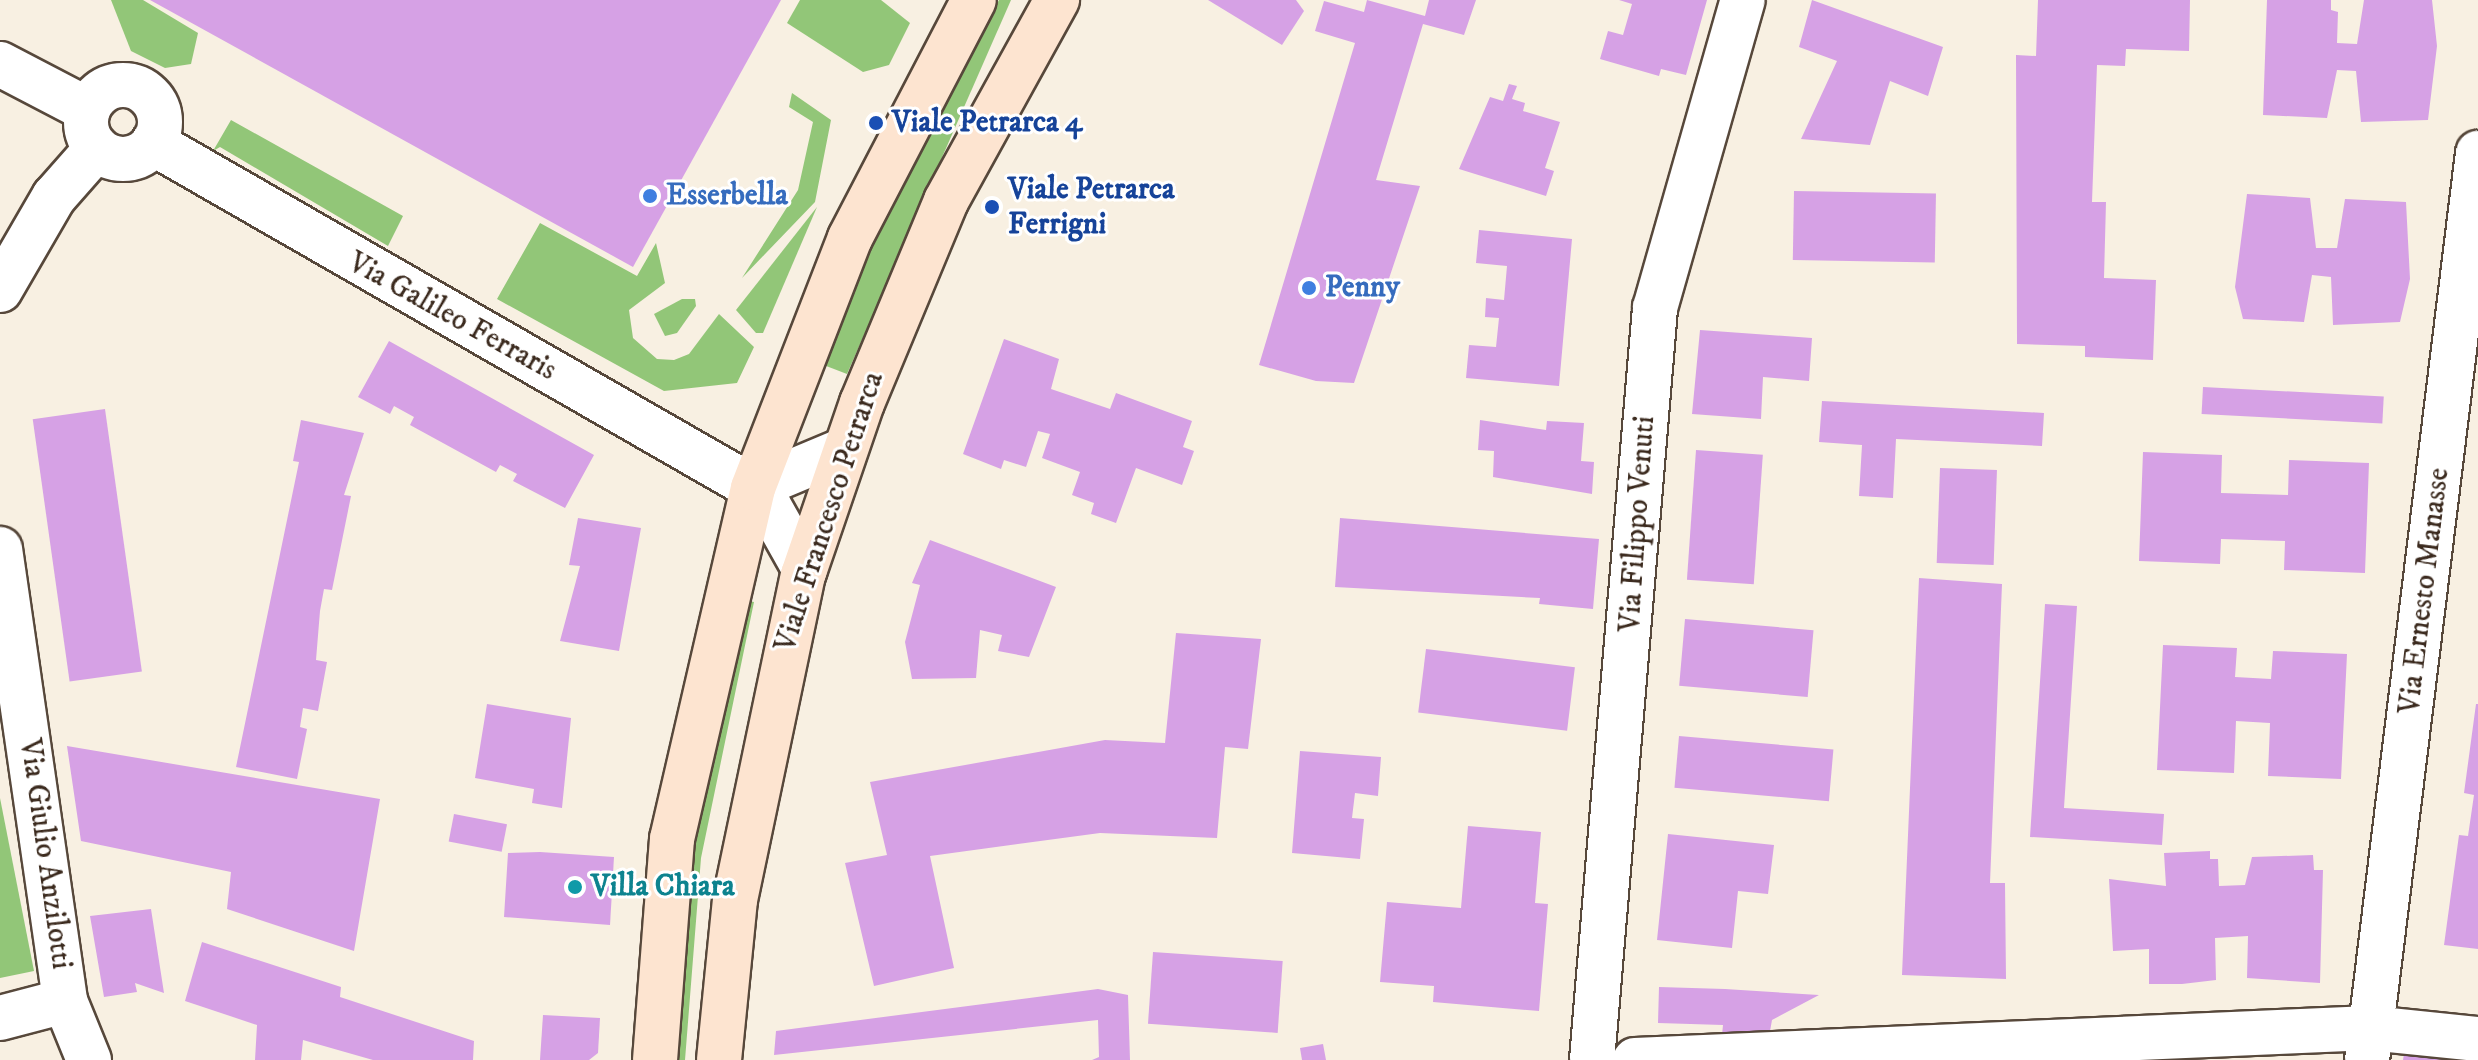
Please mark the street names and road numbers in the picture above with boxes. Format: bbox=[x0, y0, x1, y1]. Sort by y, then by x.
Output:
street label: Via Galileo Ferraris bbox=[342, 245, 562, 389]
street label: Viale Francesco Petrarca bbox=[768, 367, 892, 657]
street label: Via Filippo Venuti bbox=[1612, 415, 1664, 633]
street label: Via Ernesto Manasse bbox=[2392, 466, 2458, 716]
street label: Via Giulio Anzilotti bbox=[11, 736, 79, 972]

